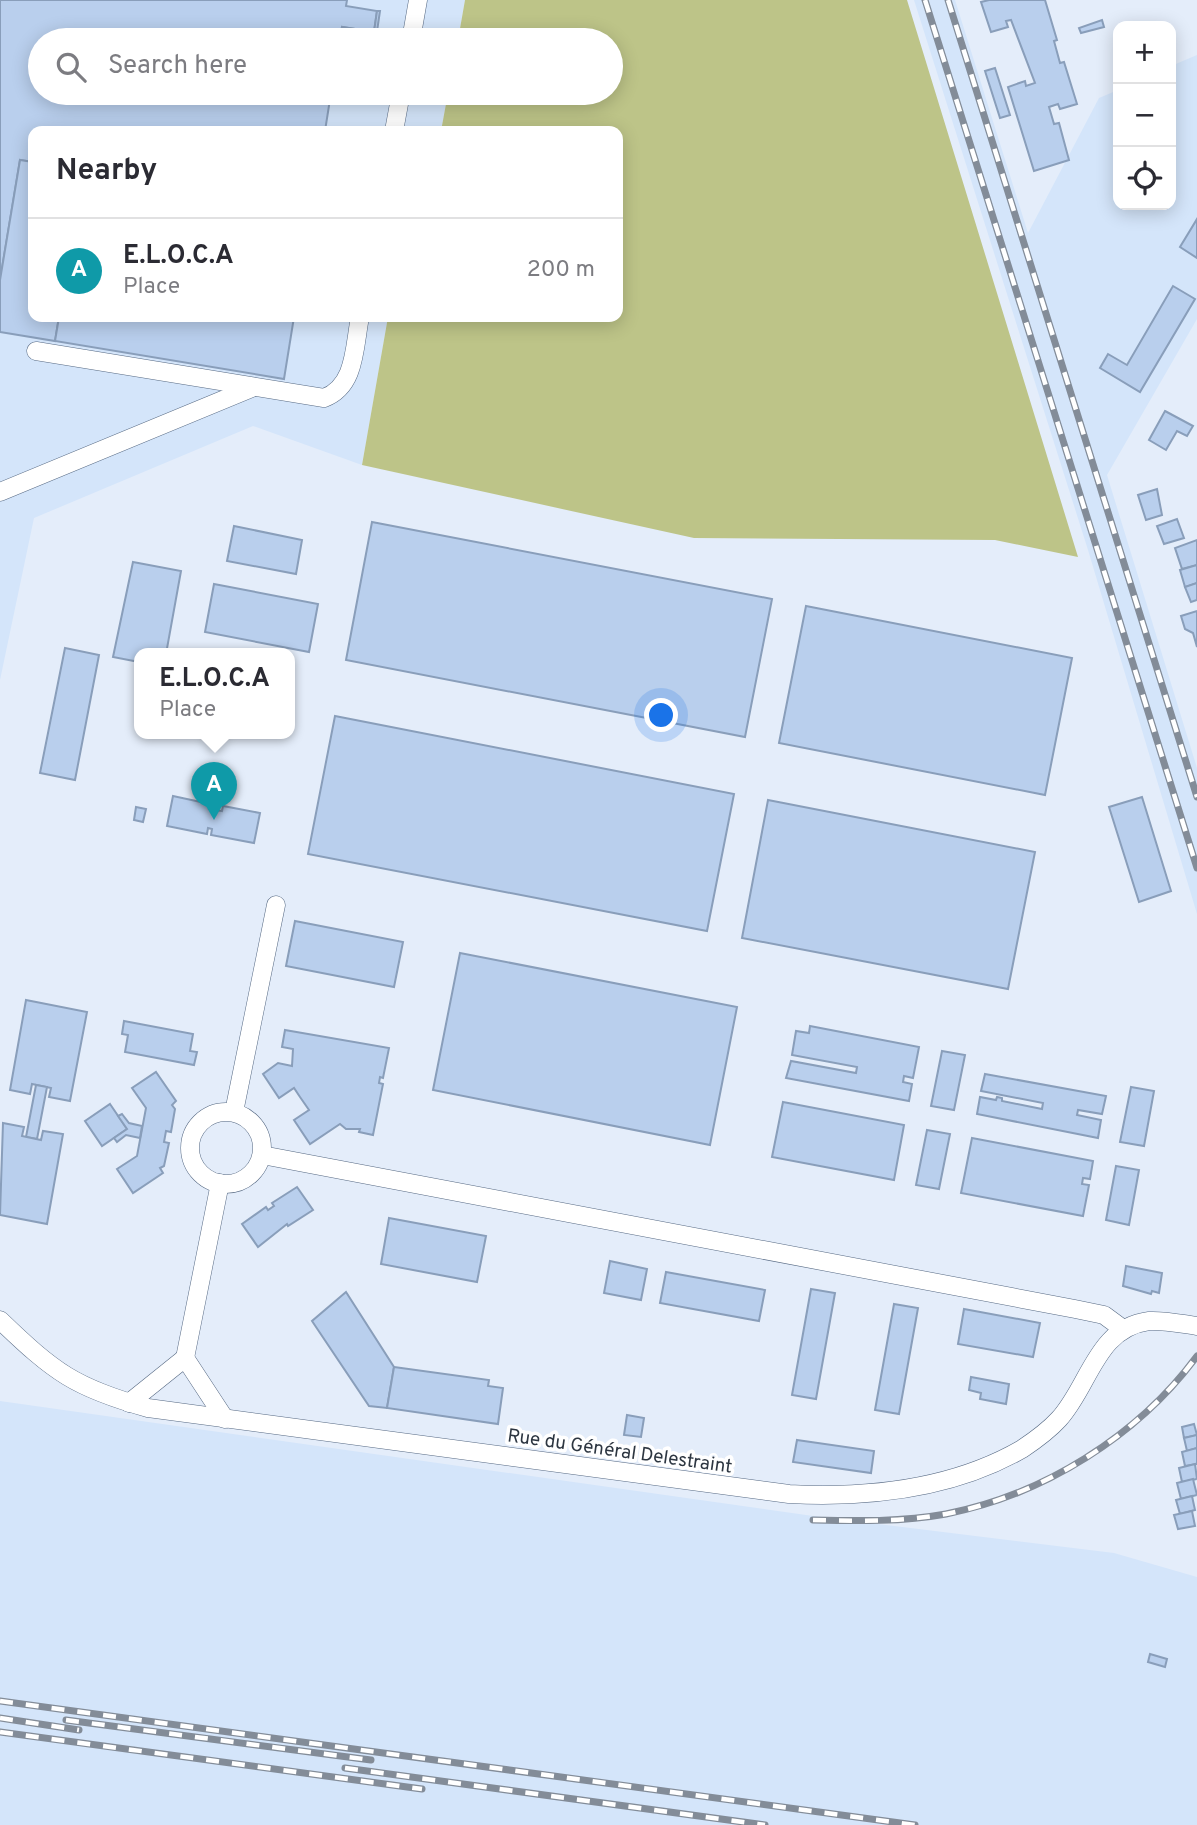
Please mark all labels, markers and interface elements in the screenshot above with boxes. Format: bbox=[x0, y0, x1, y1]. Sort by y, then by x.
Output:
map controls bbox=[1113, 21, 1176, 210]
button: + bbox=[1113, 21, 1176, 84]
search box bbox=[28, 28, 623, 105]
icon: search bbox=[52, 48, 90, 86]
text: Search here bbox=[108, 50, 247, 83]
button: − bbox=[1113, 84, 1176, 147]
button: locate bbox=[1113, 147, 1176, 210]
text: Nearby bbox=[56, 153, 157, 190]
text: E.L.O.C.A bbox=[123, 240, 234, 273]
text: A bbox=[71, 256, 87, 285]
text: 200 m bbox=[527, 256, 595, 285]
text: Place bbox=[123, 273, 180, 302]
popup bbox=[134, 648, 295, 739]
text: E.L.O.C.A bbox=[159, 663, 270, 696]
text: Place bbox=[159, 696, 216, 725]
your location bbox=[644, 698, 678, 732]
pin: A bbox=[191, 762, 237, 820]
street label: Rue du Général Delestraint bbox=[506, 1424, 734, 1480]

